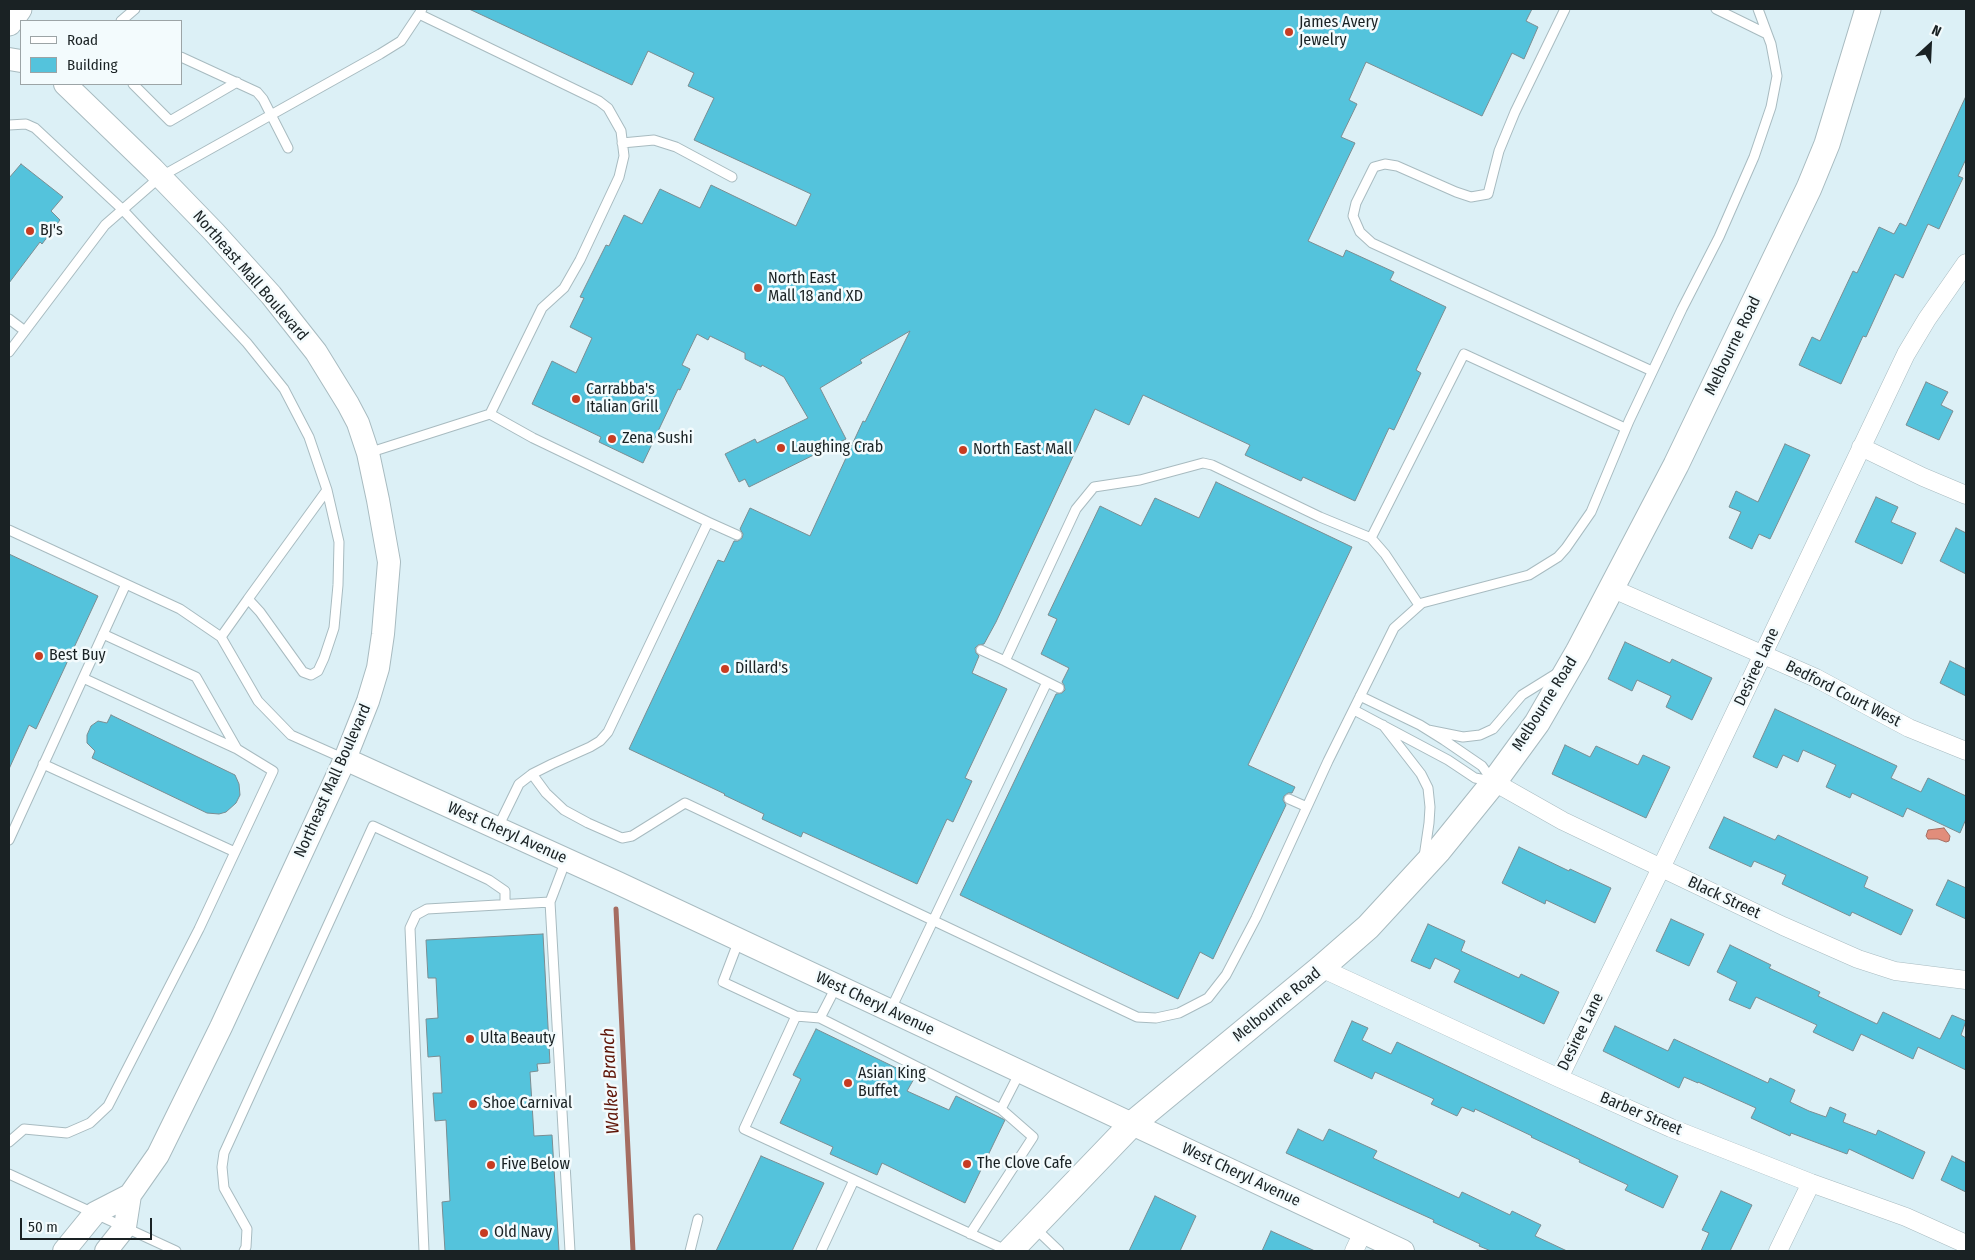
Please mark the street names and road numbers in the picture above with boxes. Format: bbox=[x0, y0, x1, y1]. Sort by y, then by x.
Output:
street label: Northeast Mall Boulevard bbox=[188, 207, 312, 345]
street label: Melbourne Road bbox=[1701, 293, 1765, 399]
street label: Desiree Lane bbox=[1731, 625, 1783, 709]
street label: Melbourne Road bbox=[1508, 653, 1582, 755]
street label: Bedford Court West bbox=[1782, 657, 1904, 731]
street label: Northeast Mall Boulevard bbox=[290, 701, 376, 861]
street label: West Cheryl Avenue bbox=[444, 798, 570, 868]
street label: Black Street bbox=[1685, 873, 1763, 923]
street label: Melbourne Road bbox=[1229, 964, 1325, 1046]
street label: West Cheryl Avenue bbox=[813, 968, 937, 1040]
street label: Desiree Lane bbox=[1554, 990, 1608, 1074]
street label: Barber Street bbox=[1597, 1088, 1685, 1140]
street label: West Cheryl Avenue bbox=[1179, 1139, 1303, 1211]

